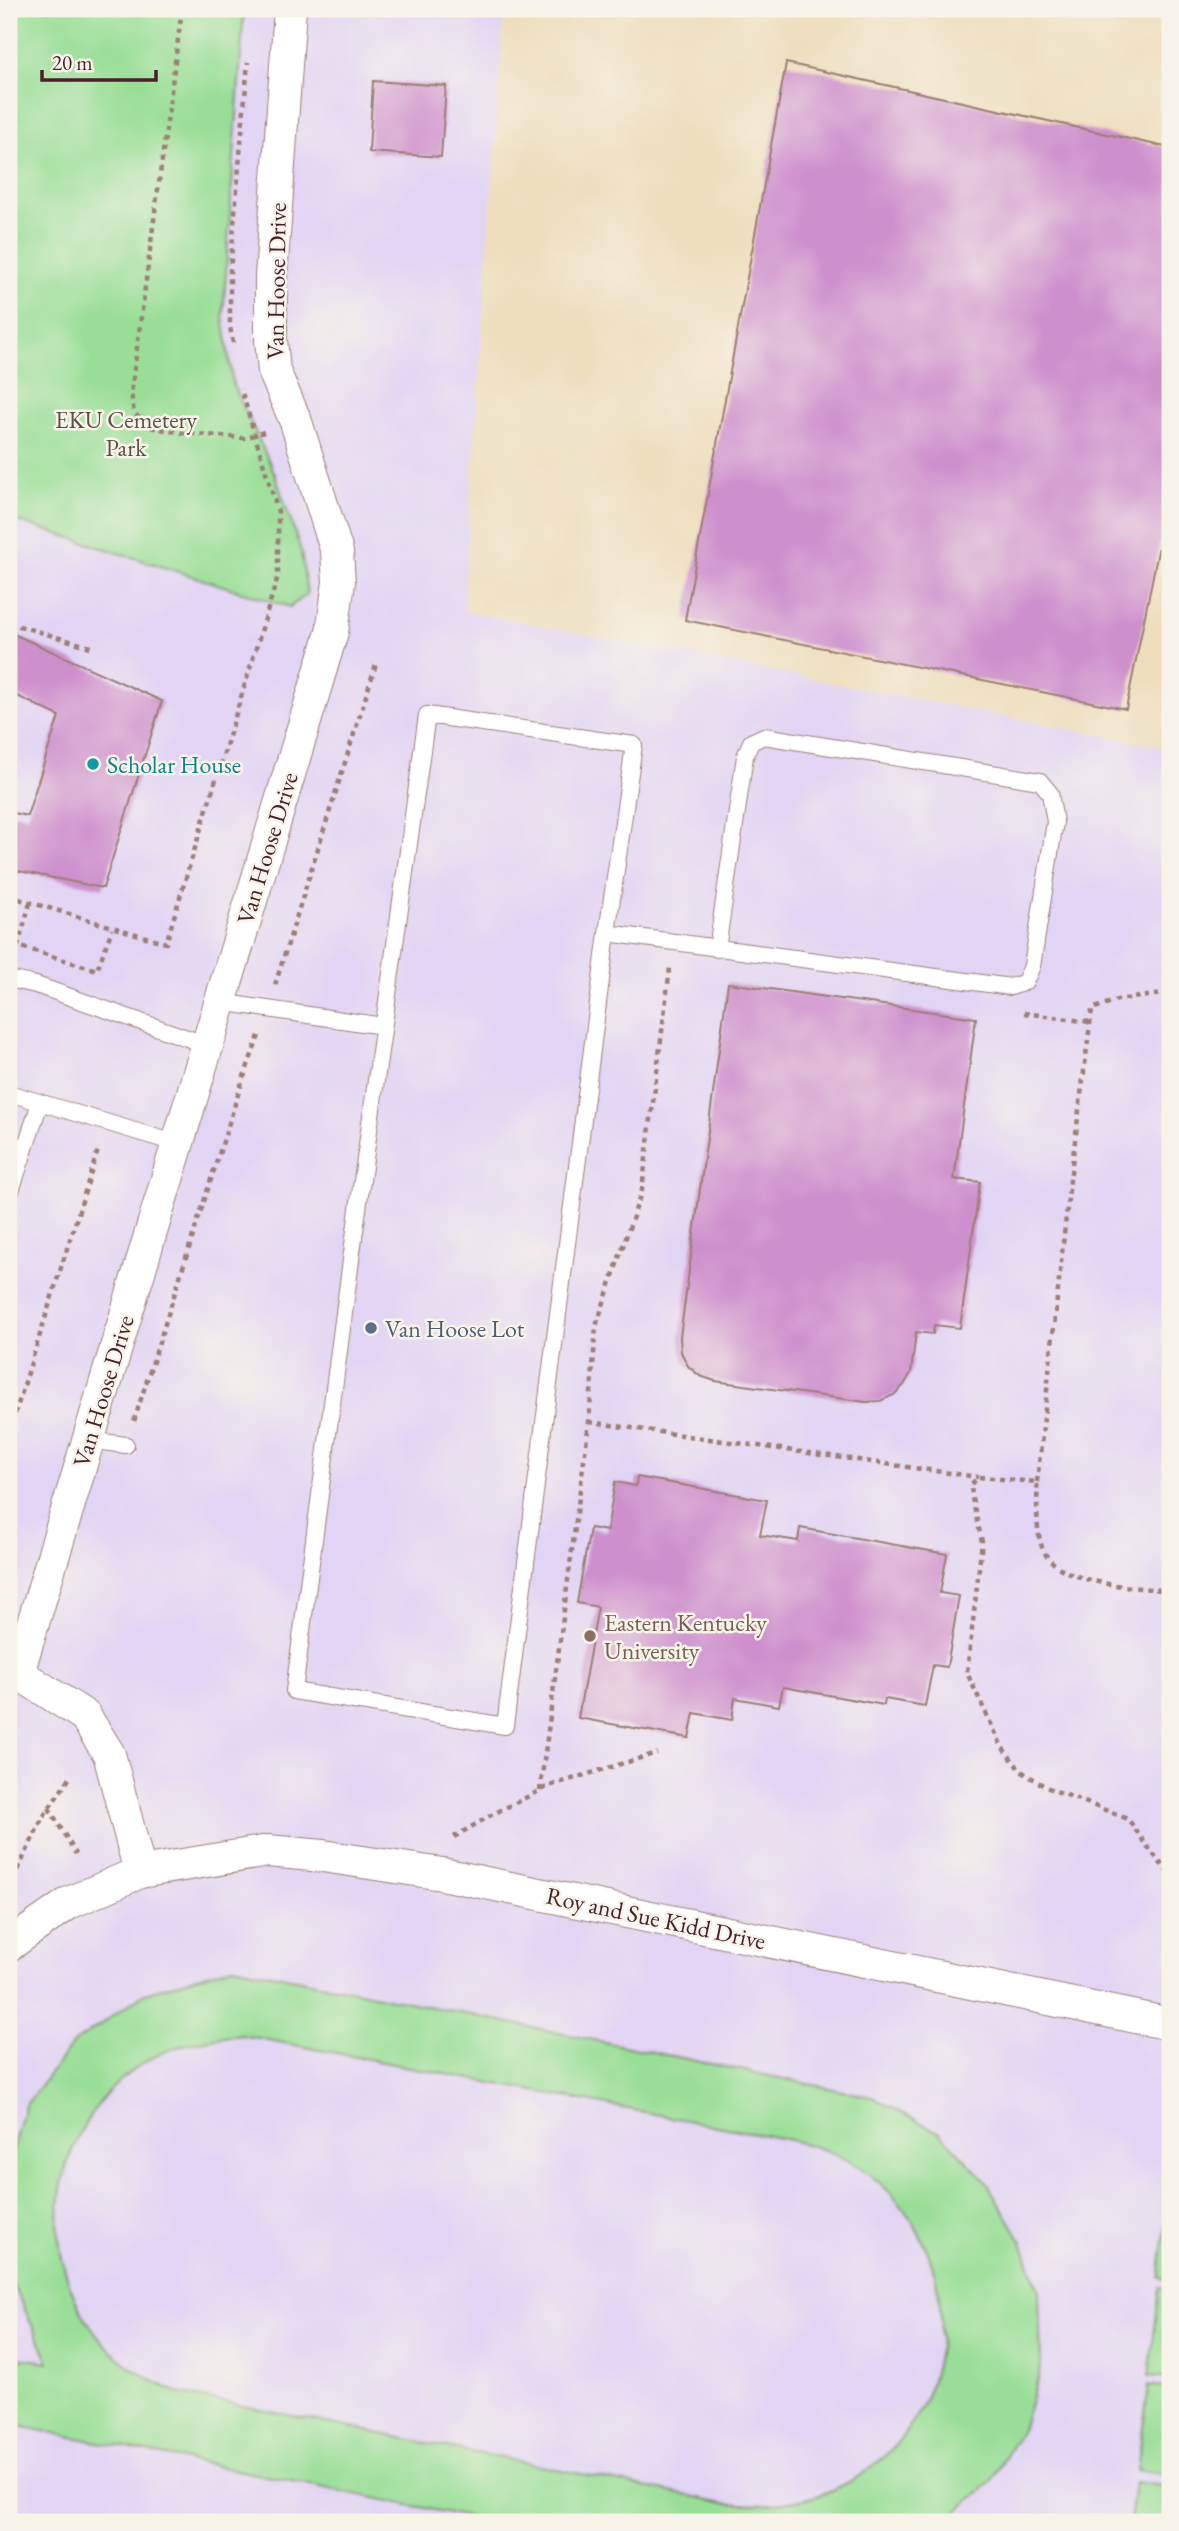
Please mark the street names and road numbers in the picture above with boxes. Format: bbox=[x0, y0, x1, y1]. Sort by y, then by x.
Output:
street label: Van Hoose Drive bbox=[259, 202, 293, 360]
street label: Van Hoose Drive bbox=[229, 768, 305, 928]
street label: Van Hoose Drive bbox=[65, 1311, 141, 1471]
street label: Roy and Sue Kidd Drive bbox=[543, 1880, 769, 1956]

